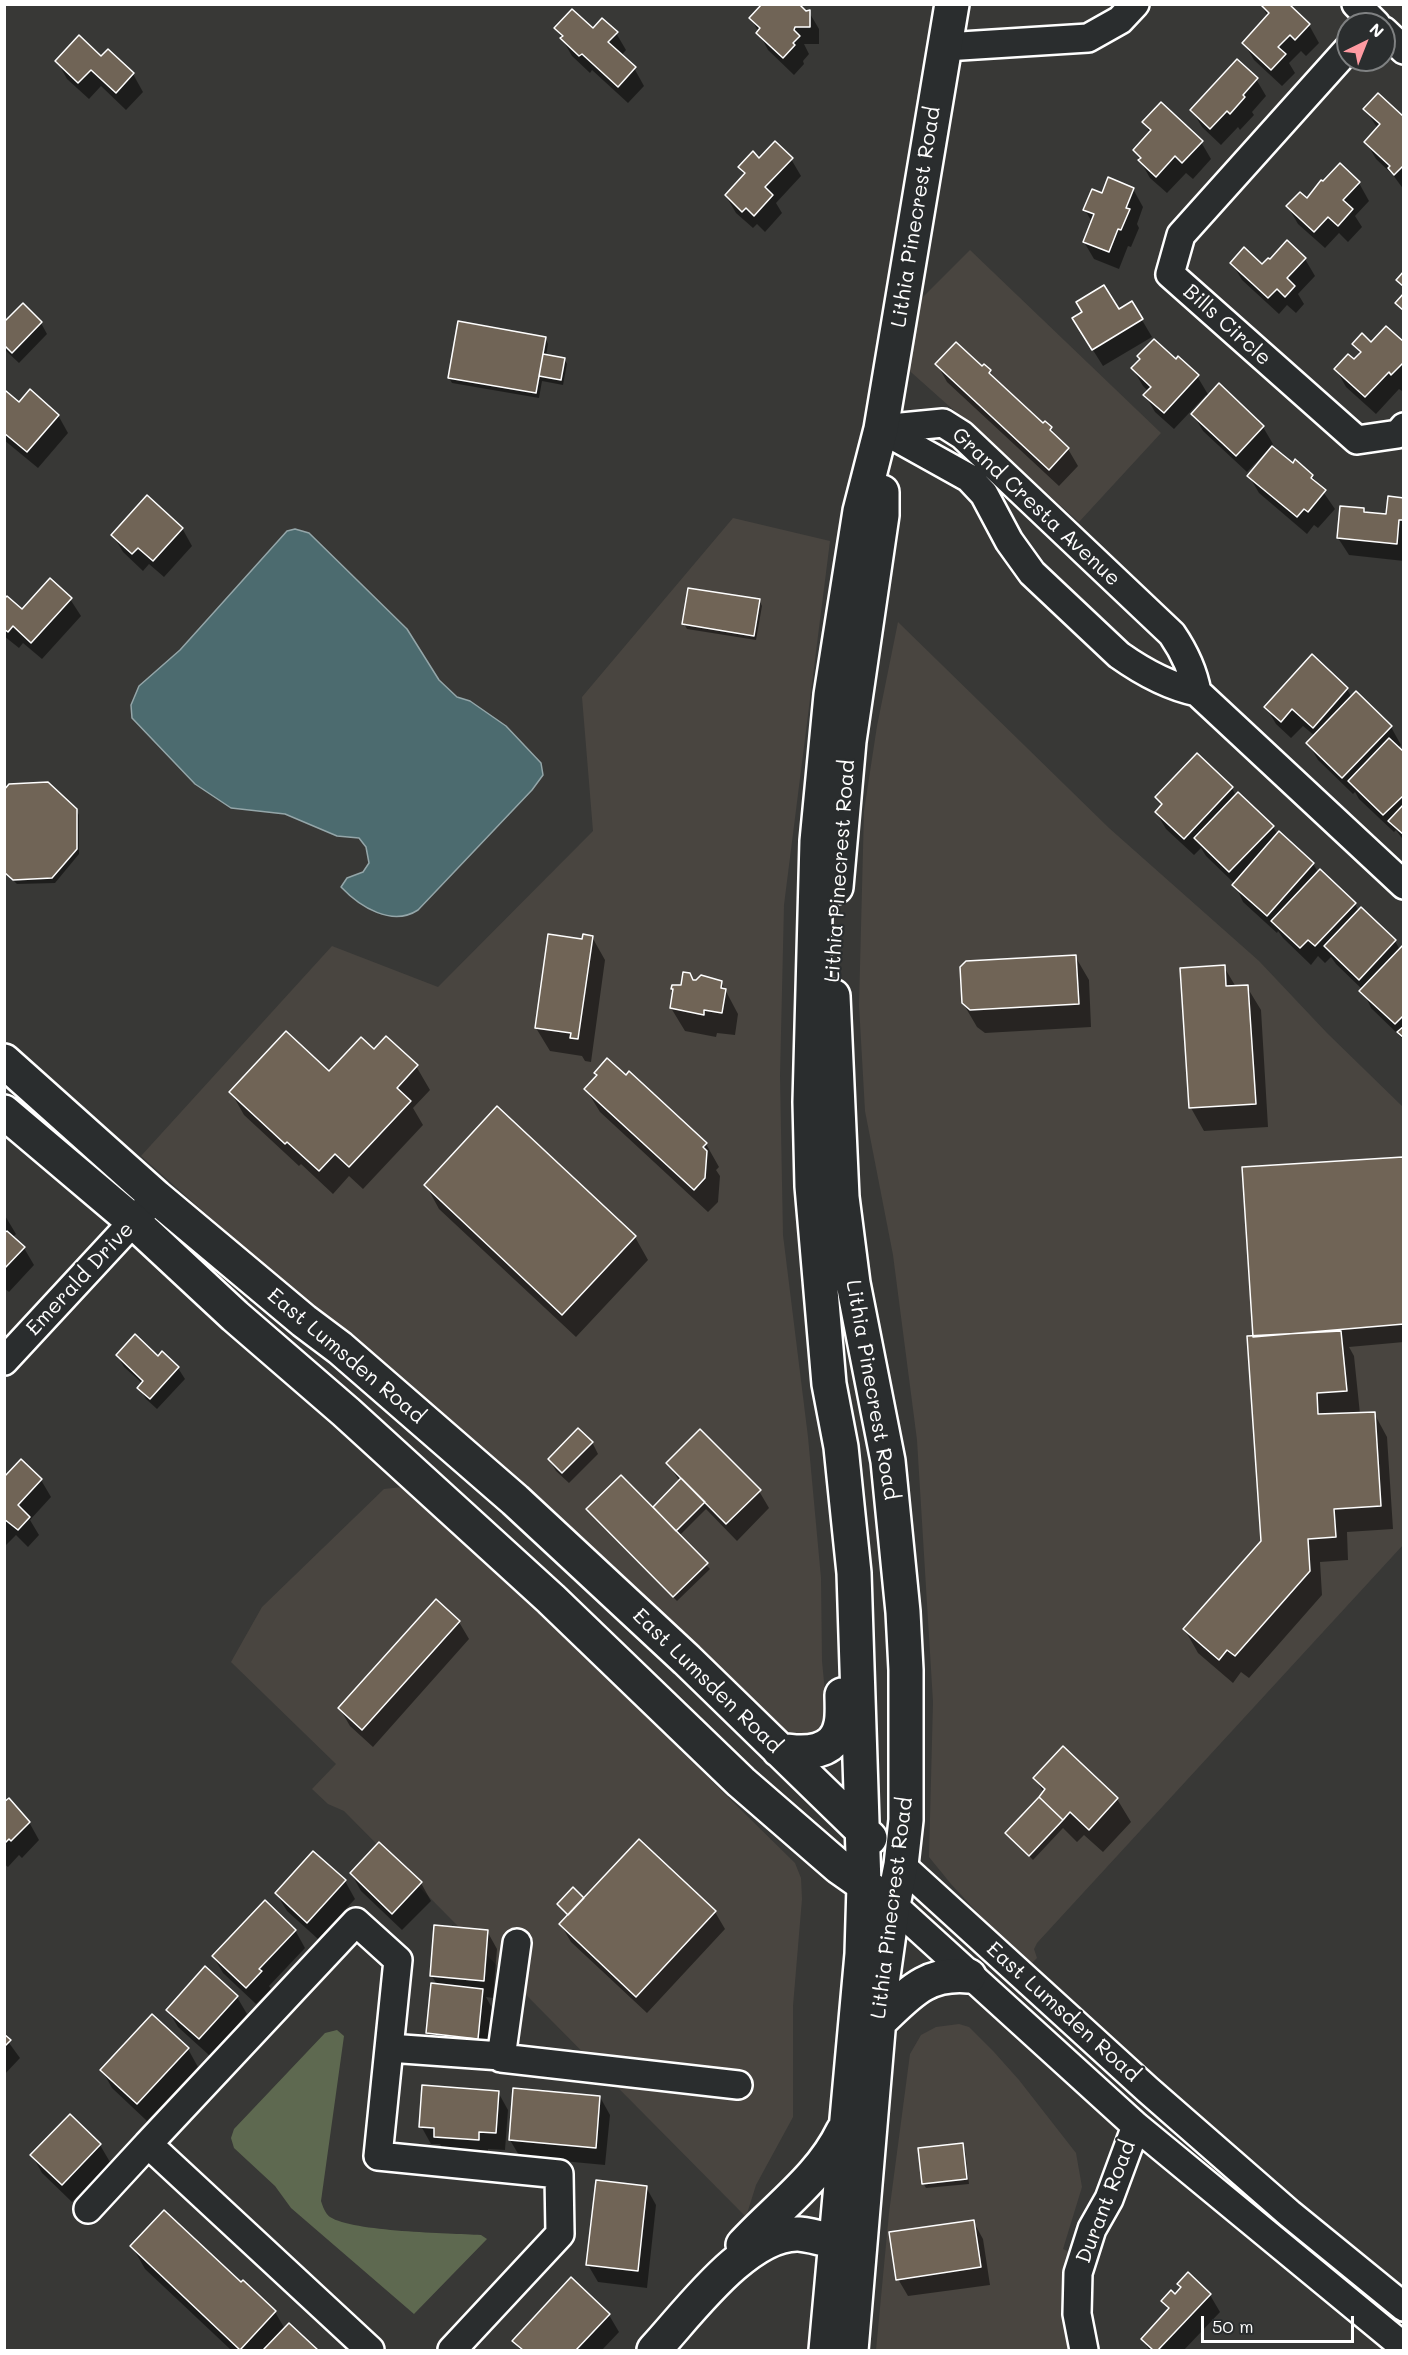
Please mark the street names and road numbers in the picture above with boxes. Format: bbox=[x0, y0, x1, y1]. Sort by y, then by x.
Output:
street label: Lithia Pinecrest Road bbox=[886, 105, 946, 329]
street label: Bills Circle bbox=[1178, 279, 1276, 371]
street label: Grand Cresta Avenue bbox=[946, 422, 1126, 592]
street label: Lithia Pinecrest Road bbox=[820, 759, 860, 983]
street label: Emerald Drive bbox=[21, 1217, 139, 1341]
street label: Lithia Pinecrest Road bbox=[840, 1278, 904, 1502]
street label: East Lumsden Road bbox=[262, 1283, 430, 1429]
street label: East Lumsden Road bbox=[627, 1603, 787, 1759]
street label: Lithia Pinecrest Road bbox=[866, 1796, 918, 2020]
street label: East Lumsden Road bbox=[981, 1936, 1145, 2088]
street label: Durant Road bbox=[1071, 2137, 1141, 2267]

